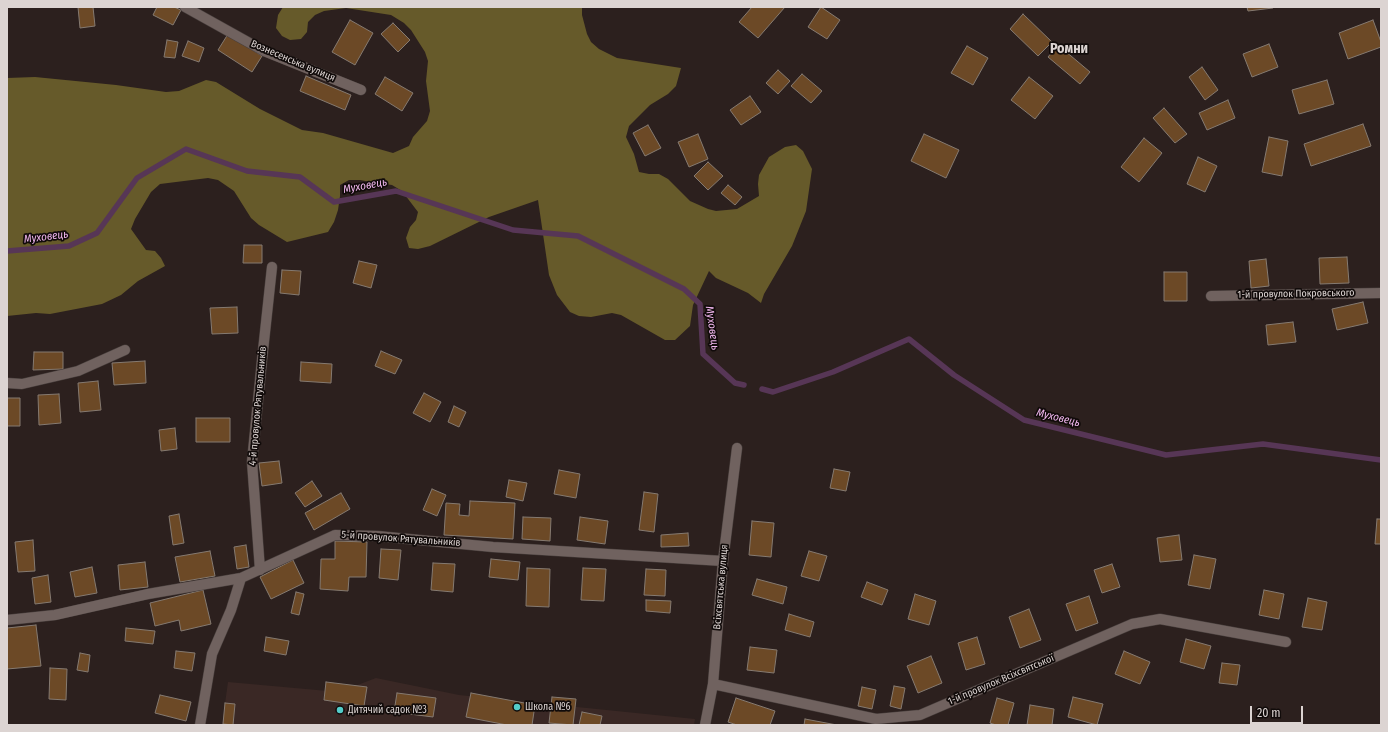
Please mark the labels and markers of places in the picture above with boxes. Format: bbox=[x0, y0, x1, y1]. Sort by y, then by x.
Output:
place label: Школа №6 bbox=[525, 701, 570, 713]
marker: Школа №6 bbox=[512, 702, 522, 712]
place label: Дитячий садок №3 bbox=[348, 704, 427, 716]
marker: Дитячий садок №3 bbox=[335, 705, 345, 715]

